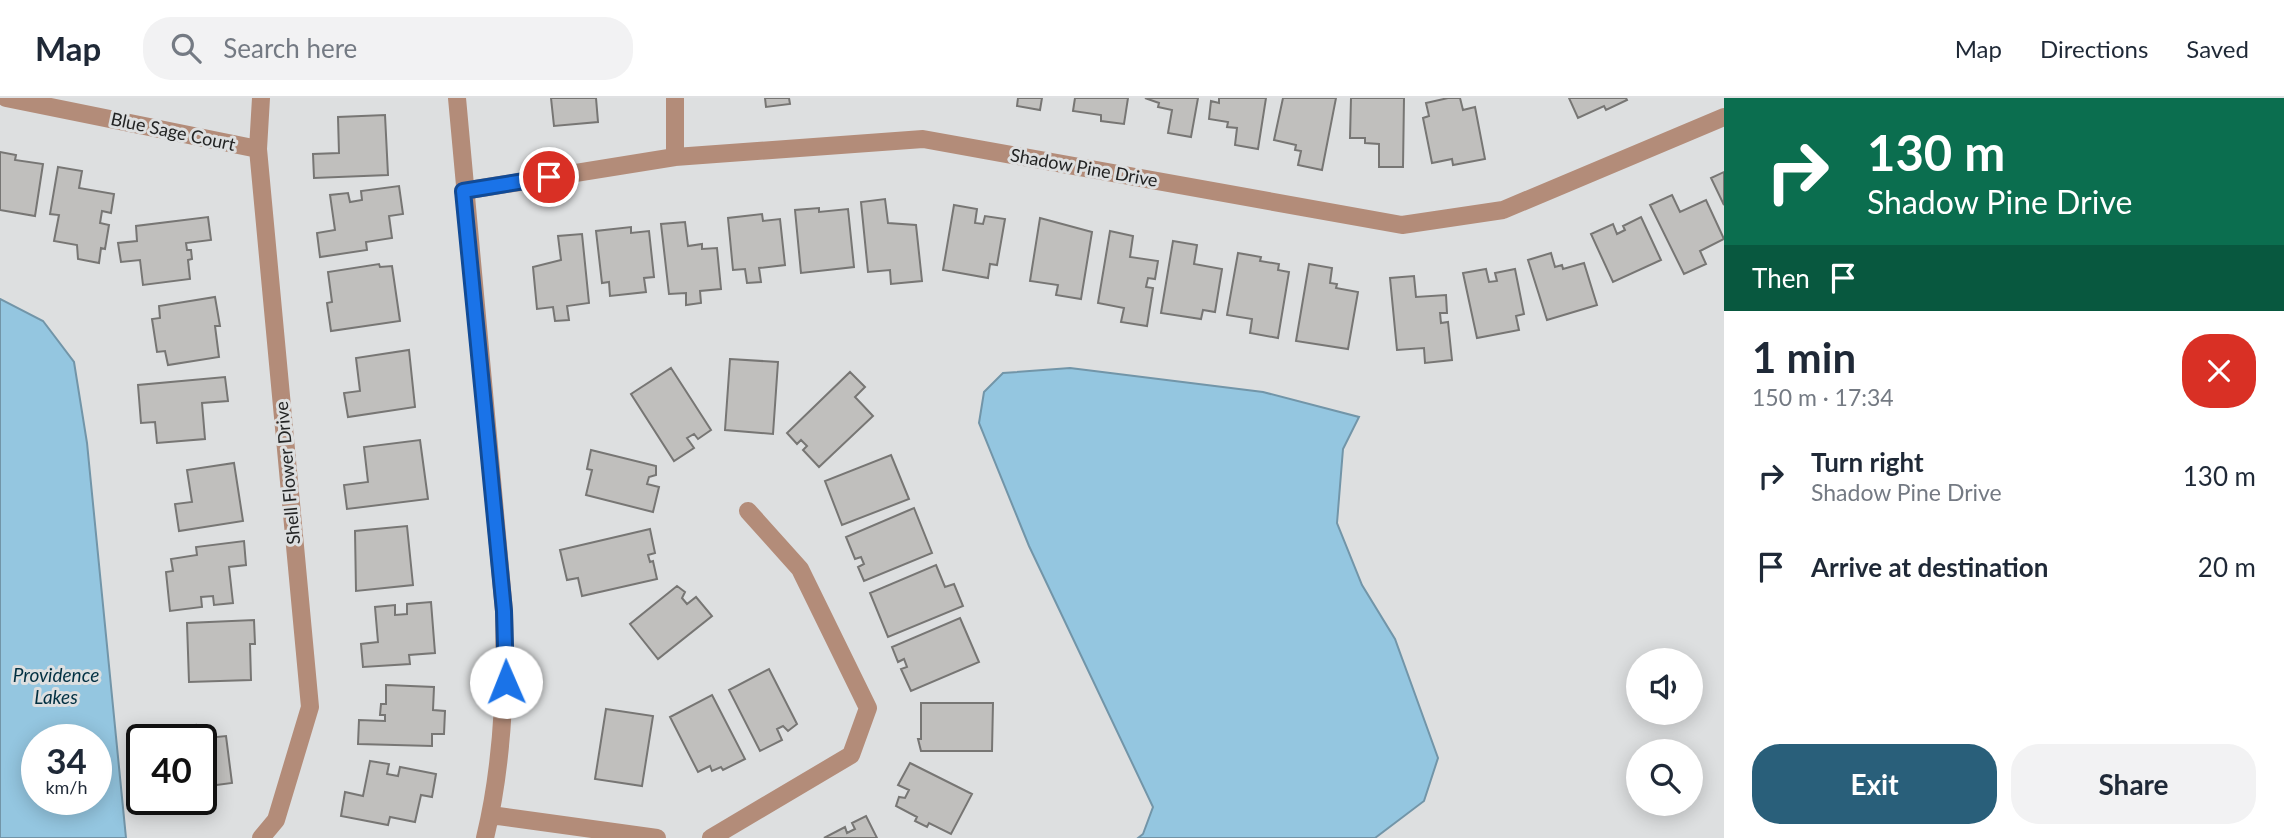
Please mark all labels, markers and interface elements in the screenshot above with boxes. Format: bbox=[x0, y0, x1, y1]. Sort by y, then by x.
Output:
search box bbox=[143, 17, 633, 80]
text: Map bbox=[35, 28, 101, 68]
icon: search bbox=[167, 29, 205, 67]
text: Search here bbox=[223, 32, 357, 64]
text: Map bbox=[1955, 34, 2002, 63]
text: Directions bbox=[2040, 34, 2148, 63]
text: Saved bbox=[2186, 34, 2249, 63]
street label: Blue Sage Court bbox=[109, 107, 238, 155]
text: 130 m bbox=[1867, 123, 2005, 181]
icon: right bbox=[1752, 126, 1843, 217]
street label: Shadow Pine Drive bbox=[1009, 143, 1160, 191]
pin bbox=[519, 147, 579, 207]
icon: arrive bbox=[530, 158, 568, 196]
text: Shadow Pine Drive bbox=[1867, 182, 2132, 221]
icon: arrive bbox=[1824, 259, 1862, 297]
text: Then bbox=[1752, 262, 1810, 294]
text: 1 min bbox=[1752, 332, 1856, 382]
button: close bbox=[2182, 334, 2256, 408]
text: 150 m · 17:34 bbox=[1752, 383, 1894, 411]
street label: Shell Flower Drive bbox=[270, 400, 304, 546]
text: Turn right bbox=[1811, 446, 1924, 478]
icon: right bbox=[1752, 457, 1790, 495]
text: 130 m bbox=[2183, 460, 2256, 492]
text: Shadow Pine Drive bbox=[1811, 478, 2002, 506]
icon: arrive bbox=[1752, 548, 1790, 586]
text: Arrive at destination bbox=[1811, 551, 2048, 583]
text: 20 m bbox=[2198, 551, 2256, 583]
position arrow bbox=[469, 645, 543, 719]
map controls bbox=[1626, 648, 1703, 816]
button: sound bbox=[1626, 648, 1703, 725]
water label: Providence Lakes bbox=[13, 663, 99, 708]
speed limit sign: 40 bbox=[126, 724, 217, 815]
text: 34 bbox=[46, 739, 87, 781]
button: search bbox=[1626, 739, 1703, 816]
button: Exit bbox=[1752, 744, 1997, 824]
button: Share bbox=[2011, 744, 2256, 824]
text: km/h bbox=[45, 776, 88, 798]

